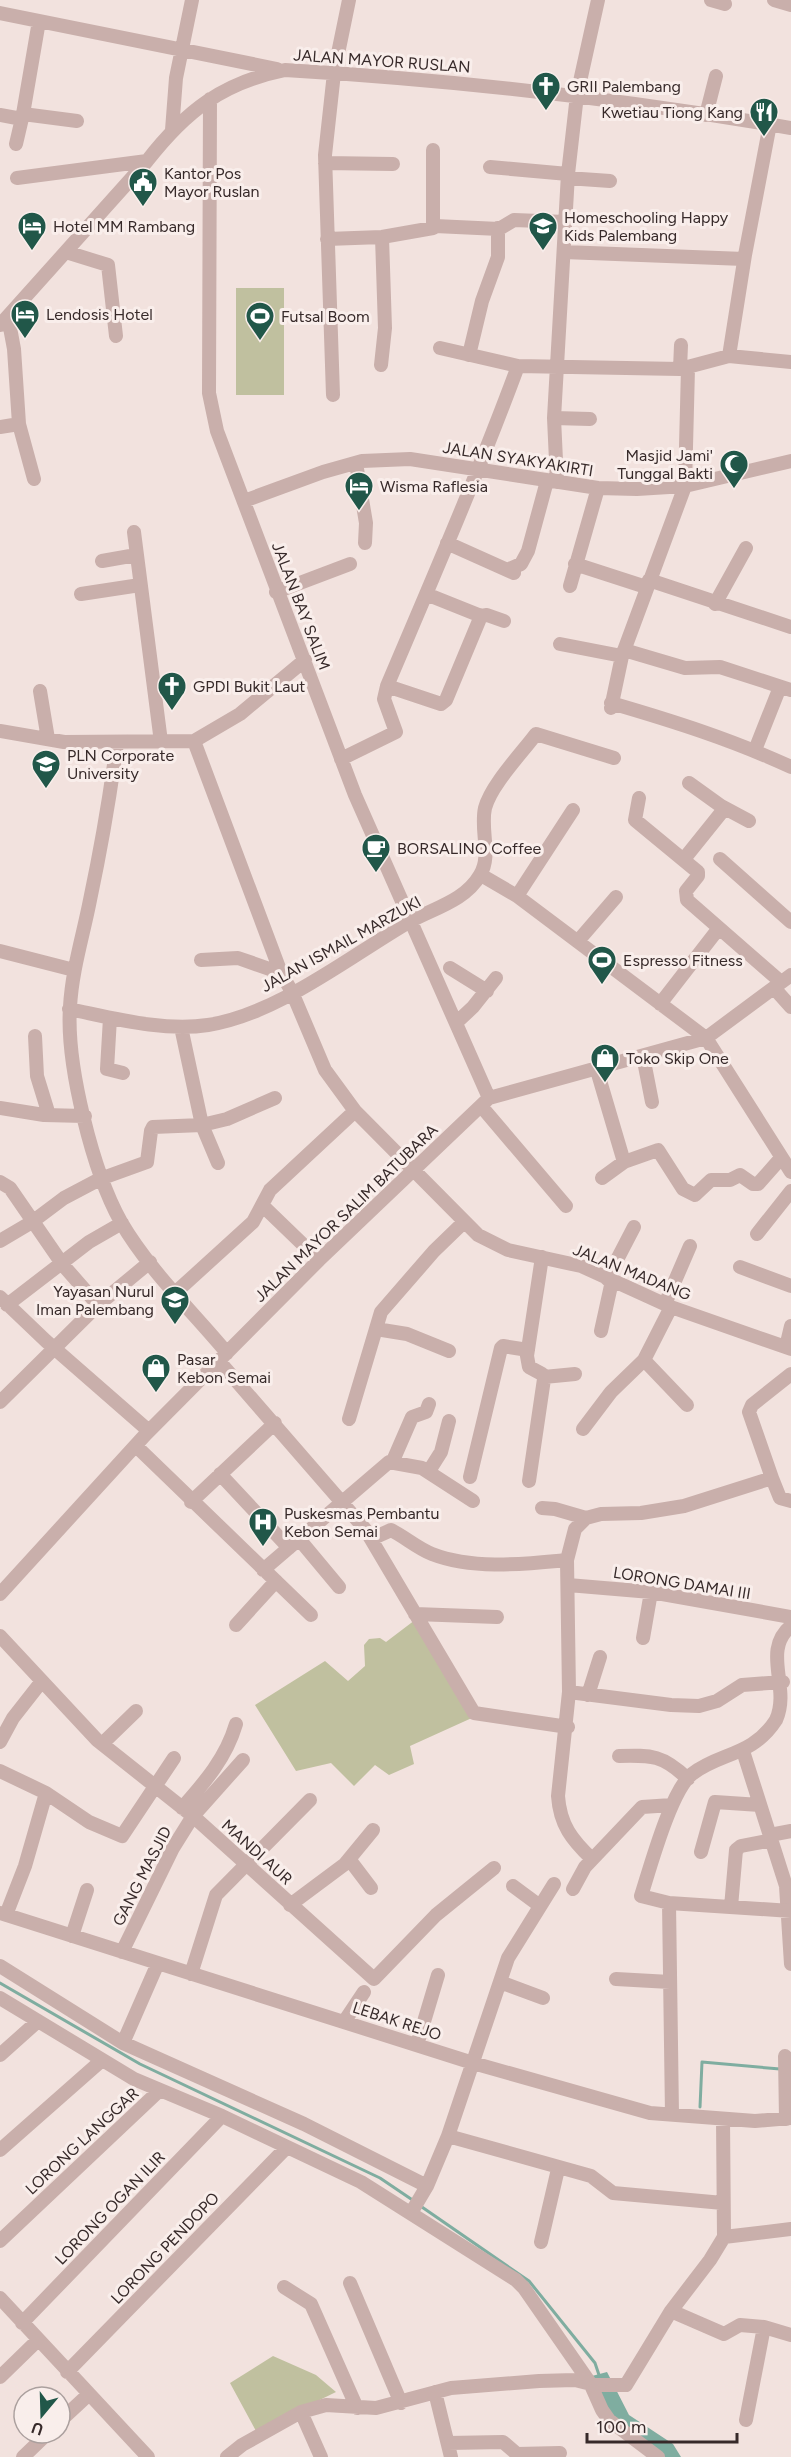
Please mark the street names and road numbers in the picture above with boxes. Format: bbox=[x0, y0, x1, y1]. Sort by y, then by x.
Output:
street label: JALAN MAYOR RUSLAN bbox=[293, 45, 471, 77]
street label: JALAN SYAKYAKIRTI bbox=[441, 438, 595, 480]
street label: JALAN BAY SALIM bbox=[268, 539, 334, 673]
street label: JALAN ISMAIL MARZUKI bbox=[258, 892, 424, 996]
street label: JALAN MAYOR SALIM BATUBARA bbox=[250, 1120, 442, 1306]
street label: JALAN MADANG bbox=[570, 1240, 694, 1304]
street label: LORONG DAMAI III bbox=[612, 1563, 752, 1603]
street label: MANDI AUR bbox=[218, 1815, 296, 1889]
street label: GANG MASJID bbox=[109, 1823, 175, 1929]
street label: LEBAK REJO bbox=[350, 1998, 444, 2044]
street label: LORONG LANGGAR bbox=[21, 2084, 143, 2198]
street label: LORONG OGAN ILIR bbox=[51, 2147, 169, 2269]
street label: LORONG PENDOPO bbox=[107, 2188, 223, 2308]

